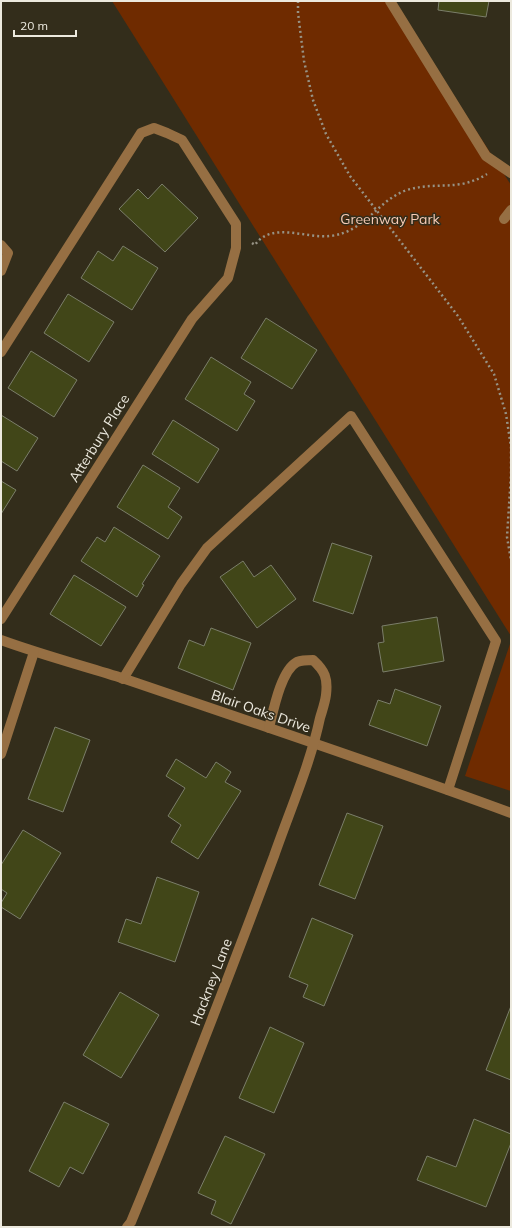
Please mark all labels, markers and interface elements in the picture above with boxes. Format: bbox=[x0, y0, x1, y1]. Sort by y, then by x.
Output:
scale bar bbox=[14, 12, 76, 38]
text: 20 m bbox=[20, 18, 48, 33]
park label: Greenway Park bbox=[340, 210, 441, 228]
street label: Atterbury Place bbox=[65, 391, 133, 485]
street label: Blair Oaks Drive bbox=[209, 686, 313, 736]
street label: Hackney Lane bbox=[186, 936, 236, 1028]

